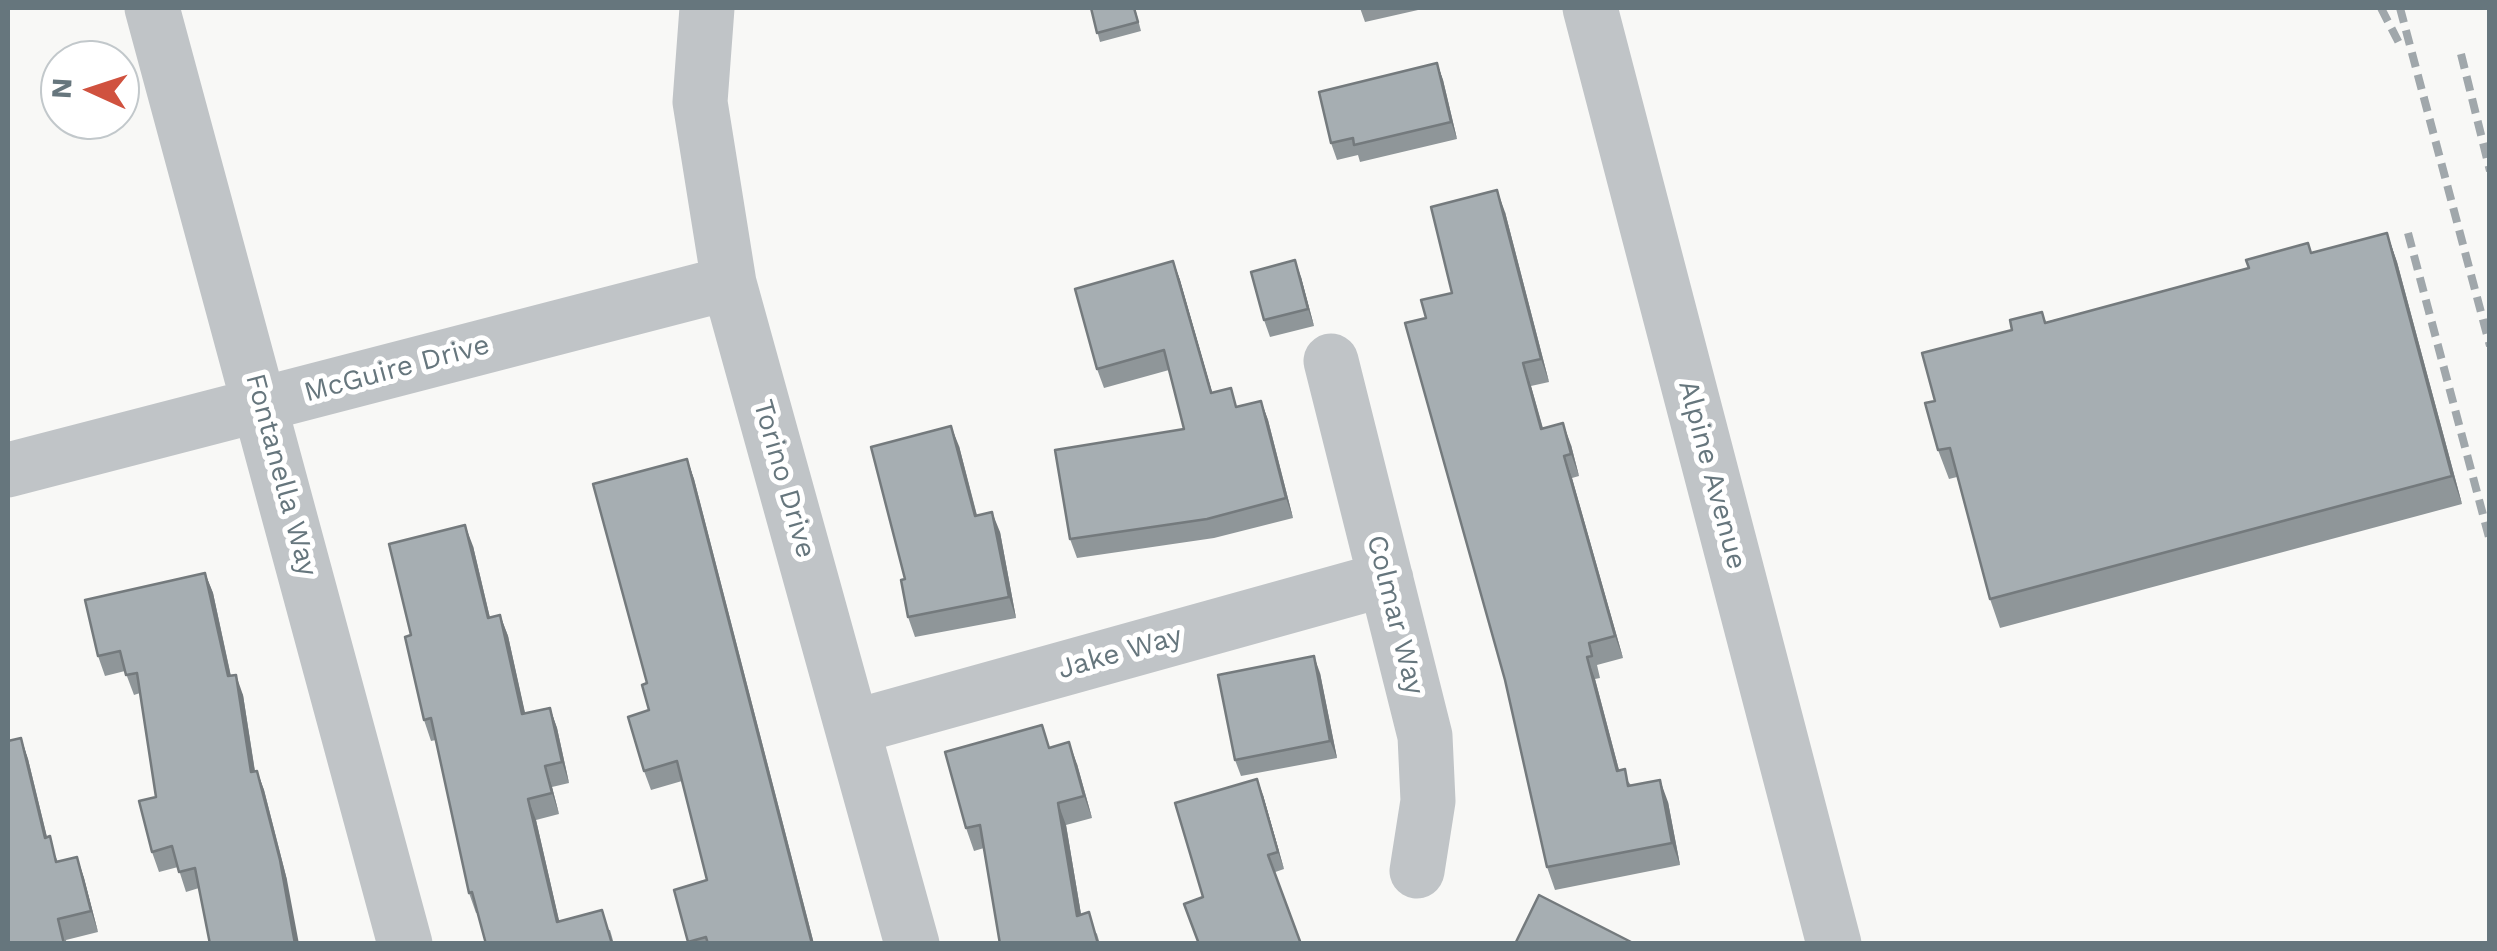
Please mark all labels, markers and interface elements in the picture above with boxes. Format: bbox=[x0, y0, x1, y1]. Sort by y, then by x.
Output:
north arrow bbox=[40, 40, 140, 140]
text: N bbox=[45, 77, 79, 100]
street label: McGuire Drive bbox=[301, 328, 493, 410]
street label: Fontanella Way bbox=[238, 370, 324, 580]
street label: Alpine Avenue bbox=[1671, 377, 1753, 573]
street label: Torino Drive bbox=[745, 396, 823, 562]
street label: Colmar Way bbox=[1359, 532, 1431, 698]
street label: Jake Way bbox=[1054, 619, 1186, 687]

